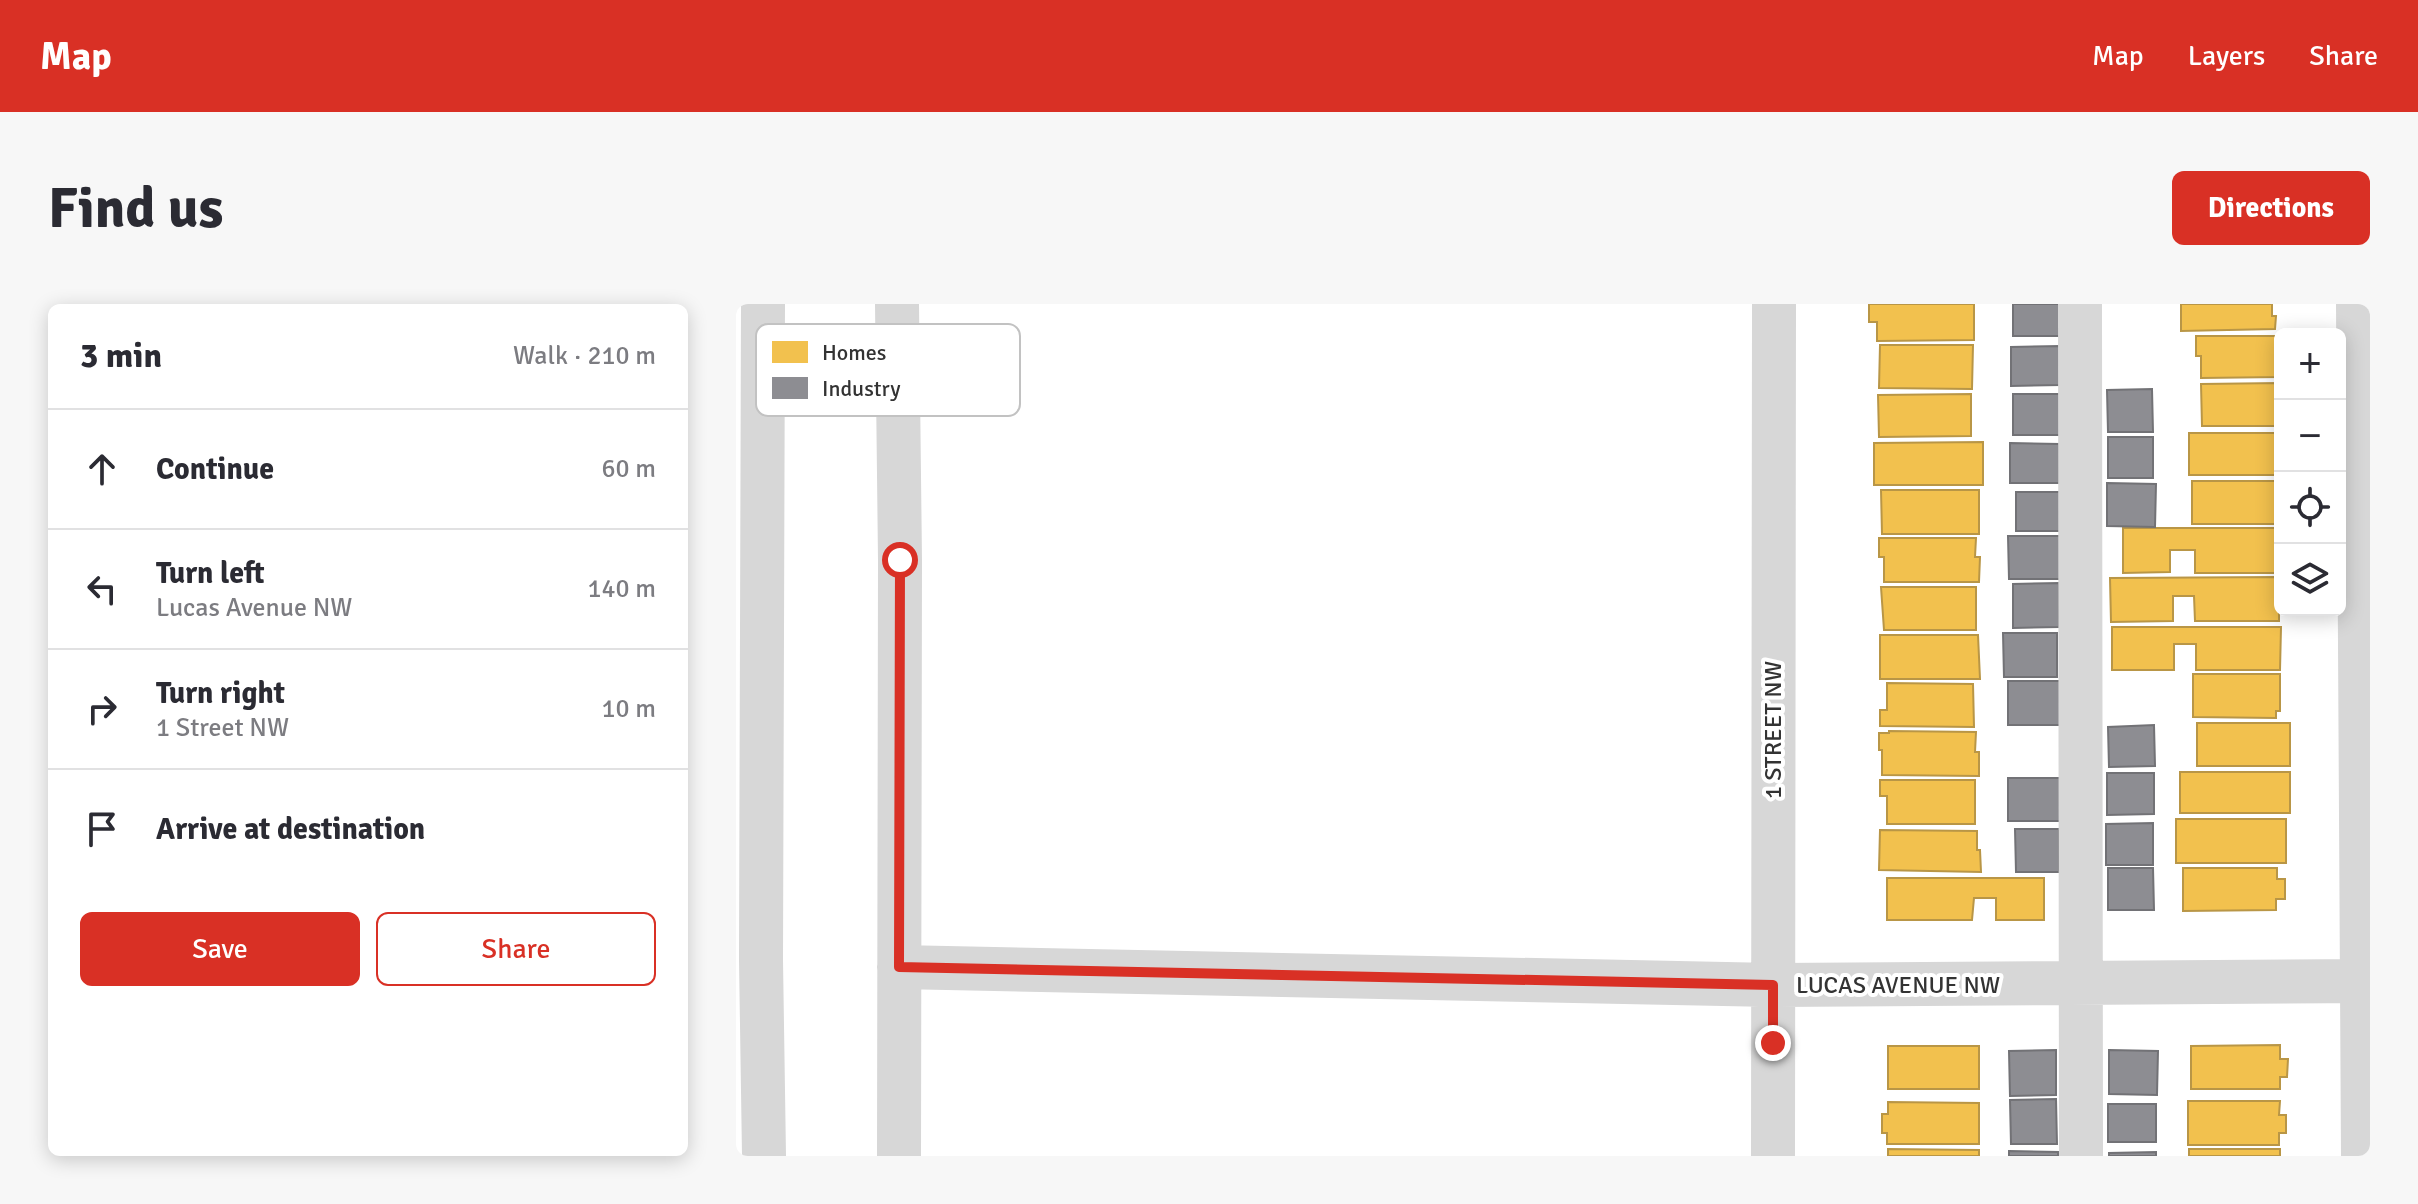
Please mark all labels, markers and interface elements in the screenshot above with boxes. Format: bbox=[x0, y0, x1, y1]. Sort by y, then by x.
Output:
text: Map bbox=[40, 33, 112, 80]
text: Map bbox=[2092, 39, 2144, 73]
text: Layers bbox=[2188, 39, 2265, 73]
text: Share bbox=[2309, 39, 2378, 73]
button: Directions bbox=[2172, 171, 2370, 245]
text: Find us bbox=[48, 174, 223, 243]
legend bbox=[756, 324, 1020, 416]
map controls bbox=[2274, 328, 2346, 616]
button: + bbox=[2274, 328, 2346, 400]
text: 3 min bbox=[80, 335, 162, 377]
text: Homes bbox=[822, 339, 886, 366]
text: Walk · 210 m bbox=[513, 340, 656, 372]
text: Industry bbox=[822, 375, 901, 402]
button: − bbox=[2274, 400, 2346, 472]
icon: ahead bbox=[80, 447, 124, 491]
text: Continue bbox=[156, 451, 274, 488]
text: 60 m bbox=[601, 453, 656, 485]
button: locate bbox=[2274, 472, 2346, 544]
route start bbox=[882, 542, 918, 578]
button: layers bbox=[2274, 544, 2346, 616]
text: Turn left bbox=[156, 555, 265, 592]
icon: left bbox=[80, 567, 124, 611]
text: 140 m bbox=[587, 573, 656, 605]
text: Lucas Avenue NW bbox=[156, 592, 352, 624]
street label: 1 STREET NW bbox=[1758, 661, 1788, 799]
text: Turn right bbox=[156, 675, 285, 712]
icon: right bbox=[80, 687, 124, 731]
text: 10 m bbox=[601, 693, 656, 725]
text: 1 Street NW bbox=[156, 712, 289, 744]
icon: arrive bbox=[80, 807, 124, 851]
text: Arrive at destination bbox=[156, 811, 425, 848]
button: Save bbox=[80, 912, 360, 986]
button: Share bbox=[376, 912, 656, 986]
street label: LUCAS AVENUE NW bbox=[1796, 970, 2000, 1000]
route end bbox=[1755, 1025, 1791, 1061]

